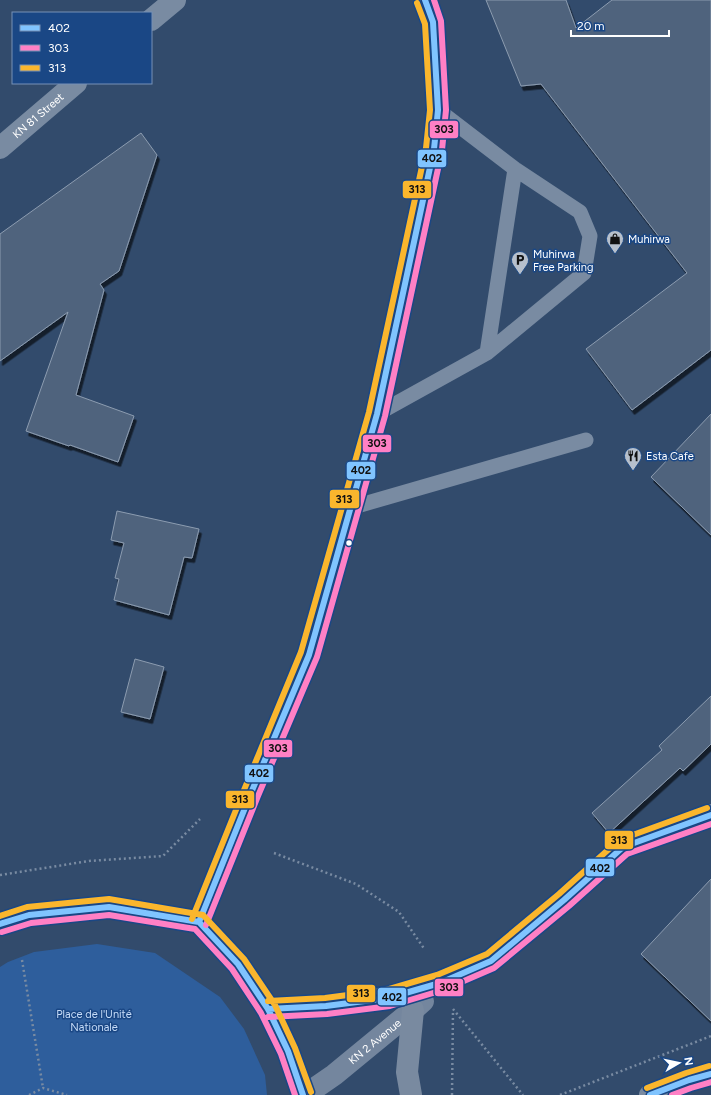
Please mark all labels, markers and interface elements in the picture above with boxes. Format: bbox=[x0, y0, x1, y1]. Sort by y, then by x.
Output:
legend bbox=[12, 12, 152, 84]
scale bar bbox=[571, 12, 669, 38]
text: 20 m bbox=[577, 19, 605, 33]
text: 402 bbox=[48, 21, 70, 35]
text: 303 bbox=[48, 41, 69, 55]
text: 313 bbox=[48, 61, 66, 75]
street label: KN 81 Street bbox=[10, 90, 66, 141]
line badge: 303 bbox=[429, 120, 459, 139]
text: 303 bbox=[434, 123, 454, 136]
line badge: 402 bbox=[417, 149, 447, 168]
text: 402 bbox=[422, 152, 442, 165]
line badge: 313 bbox=[402, 180, 432, 199]
text: 313 bbox=[409, 183, 425, 196]
shop icon: Muhirwa bbox=[605, 229, 625, 254]
place label: Muhirwa bbox=[628, 233, 670, 246]
place label: Muhirwa Free Parking bbox=[533, 248, 593, 274]
parking icon: Muhirwa Free Parking bbox=[510, 250, 530, 275]
line badge: 303 bbox=[362, 434, 392, 453]
text: 303 bbox=[367, 437, 387, 450]
restaurant icon: Esta Cafe bbox=[623, 446, 643, 471]
place label: Esta Cafe bbox=[646, 450, 694, 463]
line badge: 402 bbox=[346, 461, 376, 480]
text: 402 bbox=[351, 464, 371, 477]
line badge: 313 bbox=[329, 489, 360, 509]
text: 313 bbox=[336, 493, 352, 506]
unlabelled marker bbox=[344, 538, 354, 548]
line badge: 303 bbox=[263, 739, 293, 758]
text: 303 bbox=[268, 742, 288, 755]
line badge: 402 bbox=[244, 764, 274, 783]
text: 402 bbox=[249, 767, 269, 780]
line badge: 313 bbox=[225, 790, 255, 809]
text: 313 bbox=[232, 793, 248, 806]
line badge: 313 bbox=[604, 830, 634, 850]
text: 313 bbox=[611, 834, 627, 847]
line badge: 402 bbox=[585, 858, 615, 877]
text: 402 bbox=[590, 862, 610, 875]
line badge: 303 bbox=[434, 978, 464, 997]
text: 303 bbox=[439, 981, 459, 994]
line badge: 313 bbox=[346, 984, 376, 1003]
text: 313 bbox=[353, 987, 369, 1000]
line badge: 402 bbox=[377, 987, 407, 1006]
text: 402 bbox=[382, 991, 402, 1004]
park label: Place de l'Unité Nationale bbox=[56, 1008, 132, 1034]
street label: KN 2 Avenue bbox=[346, 1016, 404, 1067]
north arrow bbox=[659, 1043, 699, 1083]
text: N bbox=[681, 1056, 695, 1067]

